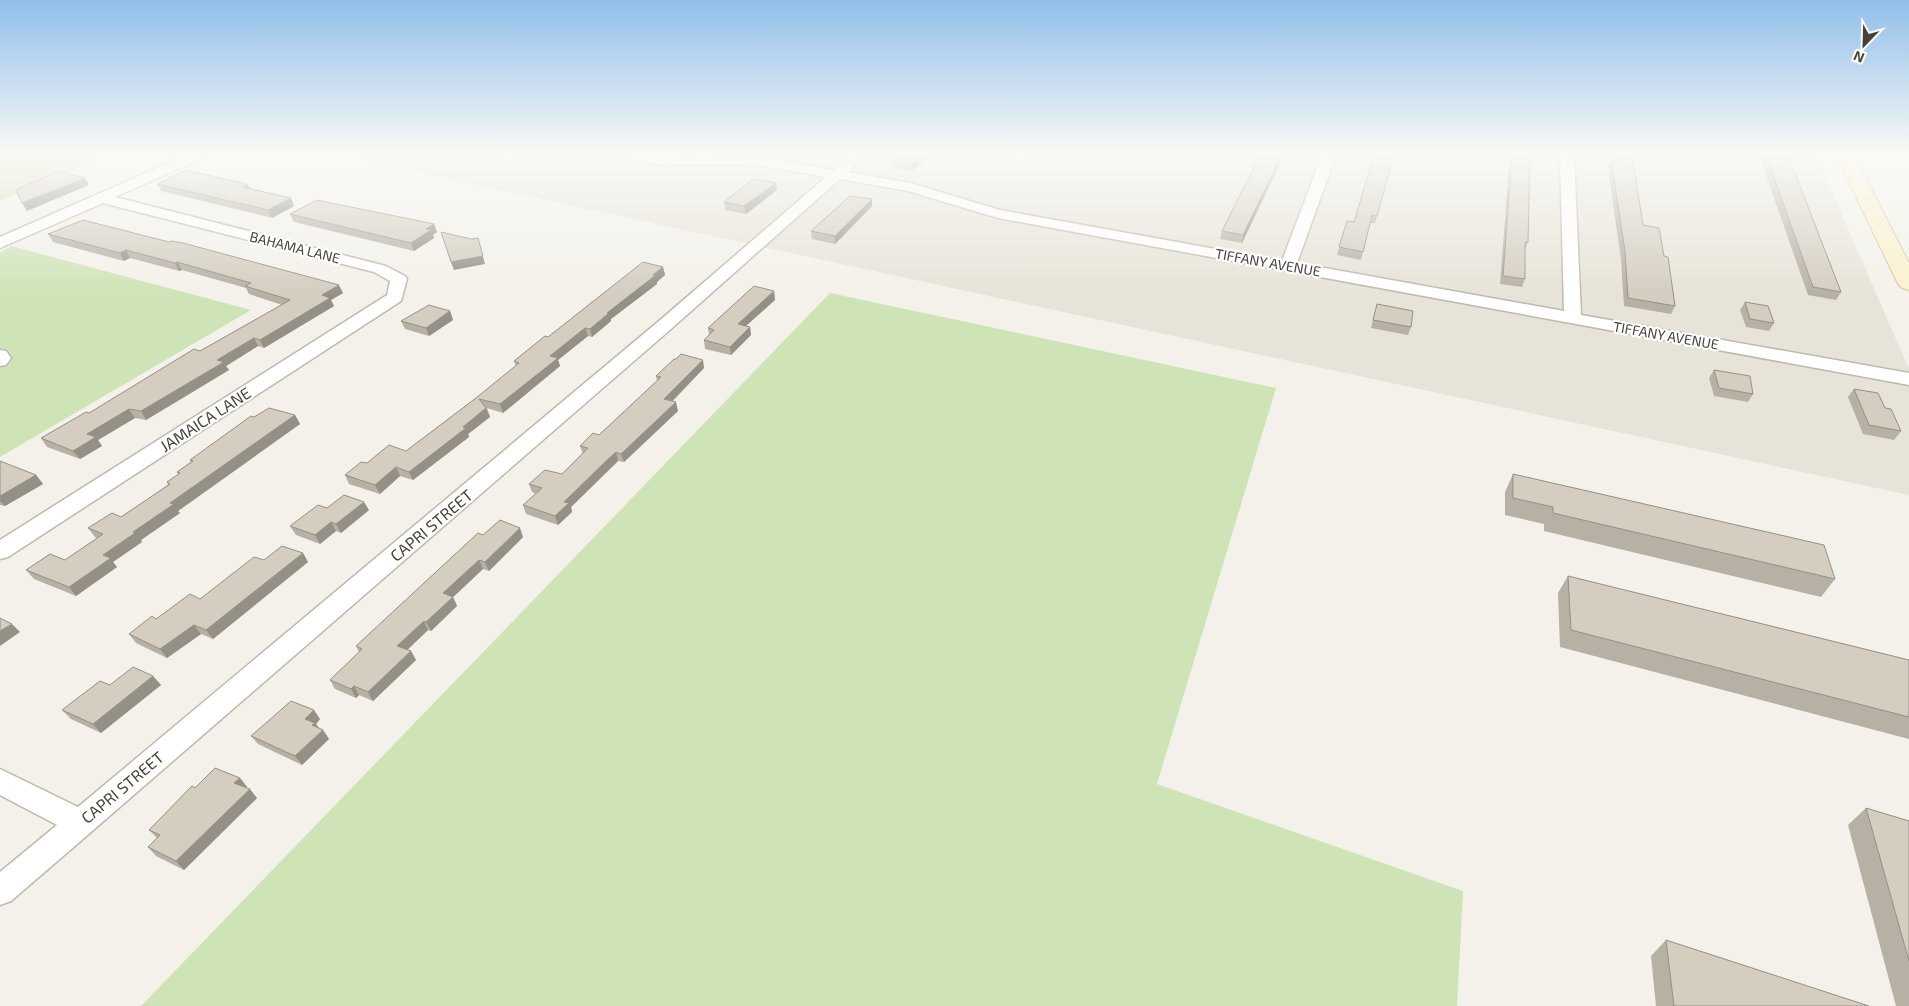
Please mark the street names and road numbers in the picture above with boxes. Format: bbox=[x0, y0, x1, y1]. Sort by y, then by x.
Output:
street label: BAHAMA LANE bbox=[248, 228, 342, 267]
street label: TIFFANY AVENUE bbox=[1214, 244, 1322, 280]
street label: TIFFANY AVENUE bbox=[1612, 317, 1720, 353]
street label: JAMAICA LANE bbox=[156, 383, 254, 455]
street label: CAPRI STREET bbox=[386, 485, 476, 565]
street label: CAPRI STREET bbox=[77, 747, 167, 827]

